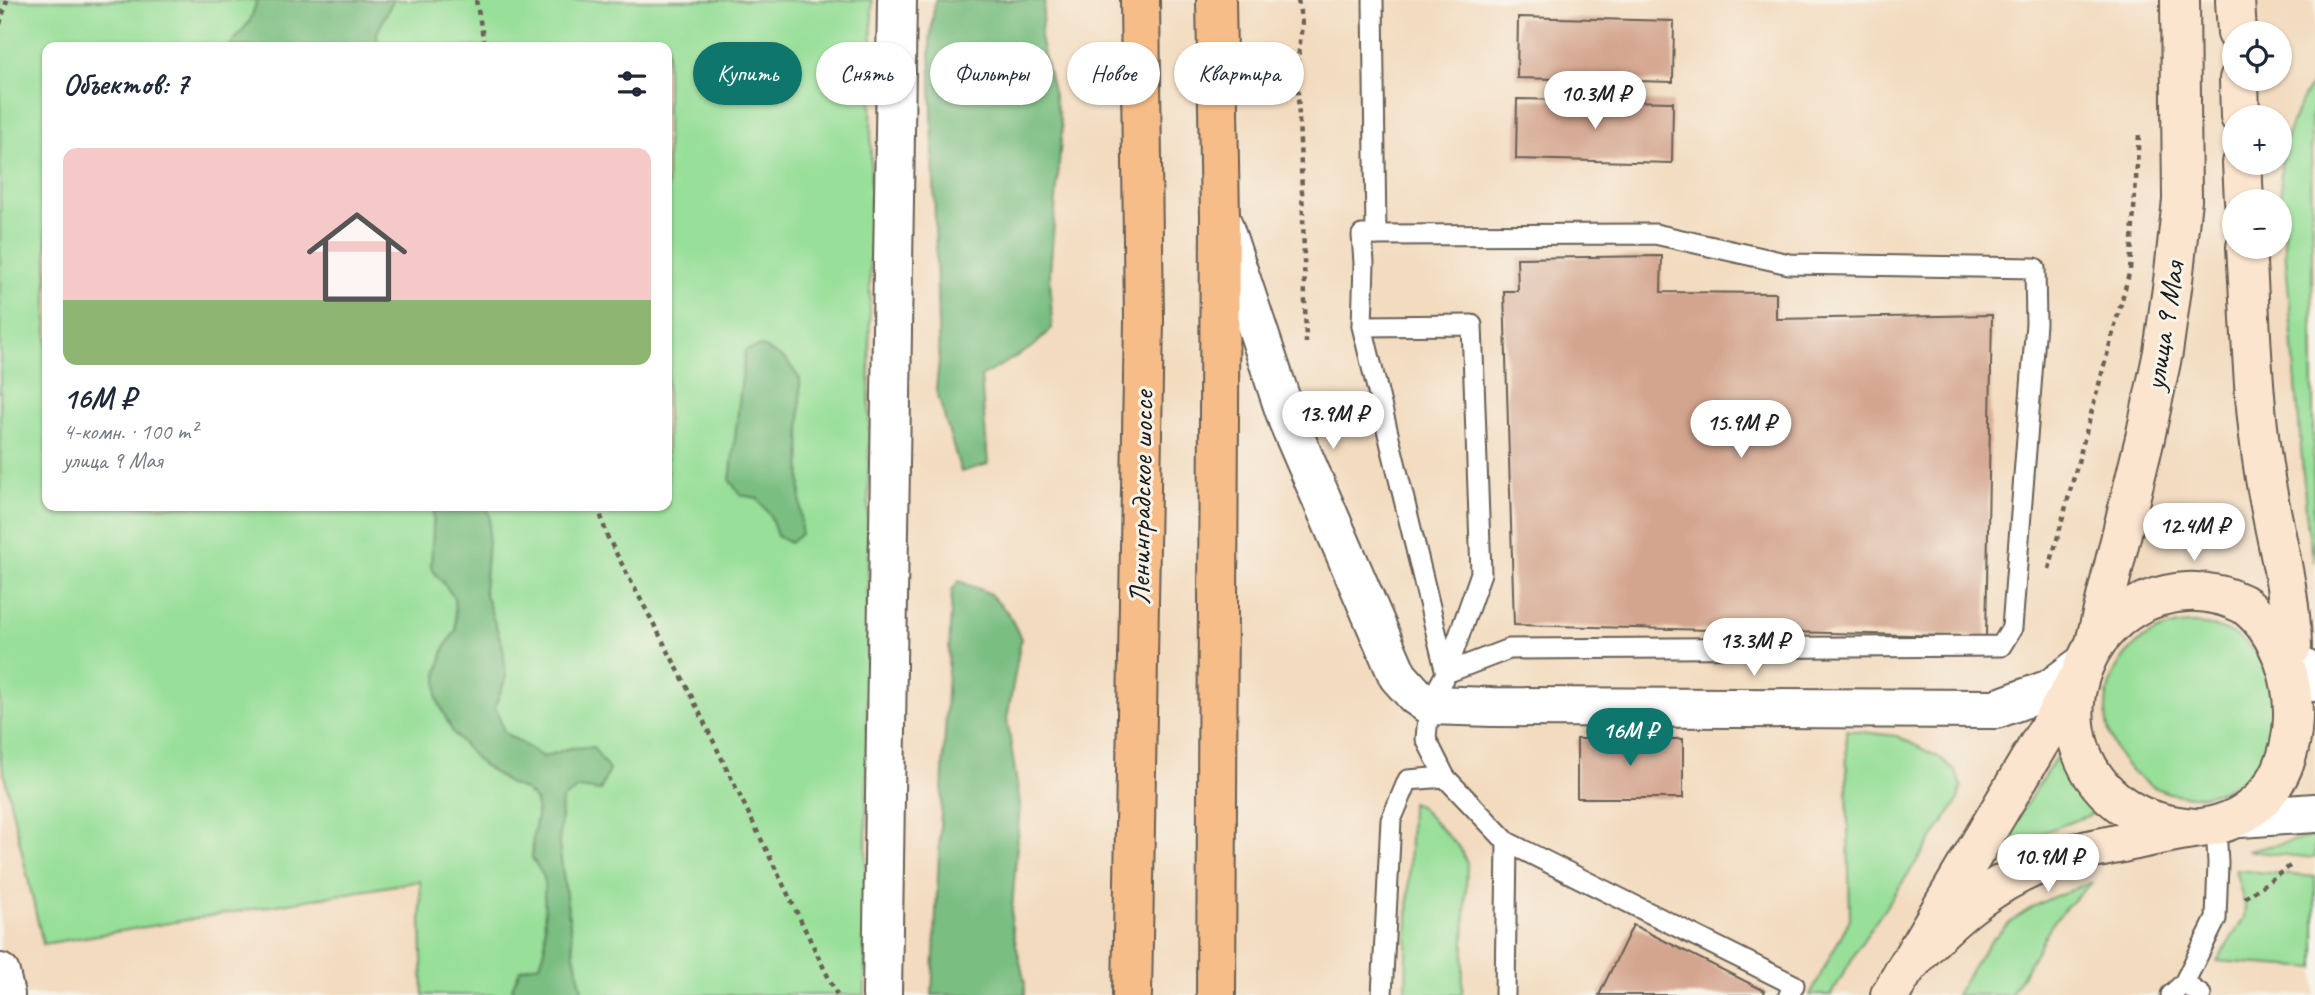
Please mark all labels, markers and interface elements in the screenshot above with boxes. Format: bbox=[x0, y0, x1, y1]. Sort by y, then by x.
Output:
map controls bbox=[2222, 21, 2292, 259]
button: locate bbox=[2222, 21, 2292, 91]
chip: Купить bbox=[693, 42, 802, 105]
chip: Снять bbox=[816, 42, 916, 105]
chip: Фильтры bbox=[930, 42, 1053, 105]
chip: Новое bbox=[1067, 42, 1160, 105]
chip: Квартира bbox=[1174, 42, 1304, 105]
text: Объектов: 7 bbox=[63, 65, 188, 103]
icon: filters bbox=[613, 65, 651, 103]
pin: 10.3M ₽ bbox=[1530, 72, 1660, 131]
text: 10.3M ₽ bbox=[1560, 79, 1630, 108]
button: + bbox=[2222, 105, 2292, 175]
button: − bbox=[2222, 189, 2292, 259]
icon: home bbox=[294, 194, 420, 320]
street label: улица 9 Мая bbox=[2135, 256, 2193, 395]
text: 16M ₽ bbox=[63, 379, 135, 417]
street label: Ленинградское шоссе bbox=[1120, 388, 1162, 605]
pin: 13.9M ₽ bbox=[1268, 392, 1398, 451]
text: 13.9M ₽ bbox=[1298, 399, 1368, 428]
pin: 15.9M ₽ bbox=[1676, 400, 1806, 460]
text: 15.9M ₽ bbox=[1706, 408, 1776, 437]
text: 4-комн. · 100 m² bbox=[63, 417, 197, 446]
text: улица 9 Мая bbox=[63, 446, 162, 475]
pin: 12.4M ₽ bbox=[2129, 504, 2259, 563]
text: 12.4M ₽ bbox=[2159, 511, 2229, 540]
pin: 13.3M ₽ bbox=[1689, 618, 1819, 678]
text: 13.3M ₽ bbox=[1719, 626, 1789, 655]
pin: 16M ₽ bbox=[1581, 708, 1679, 768]
text: 16M ₽ bbox=[1602, 716, 1658, 745]
pin: 10.9M ₽ bbox=[1983, 834, 2113, 894]
text: 10.9M ₽ bbox=[2013, 842, 2083, 871]

